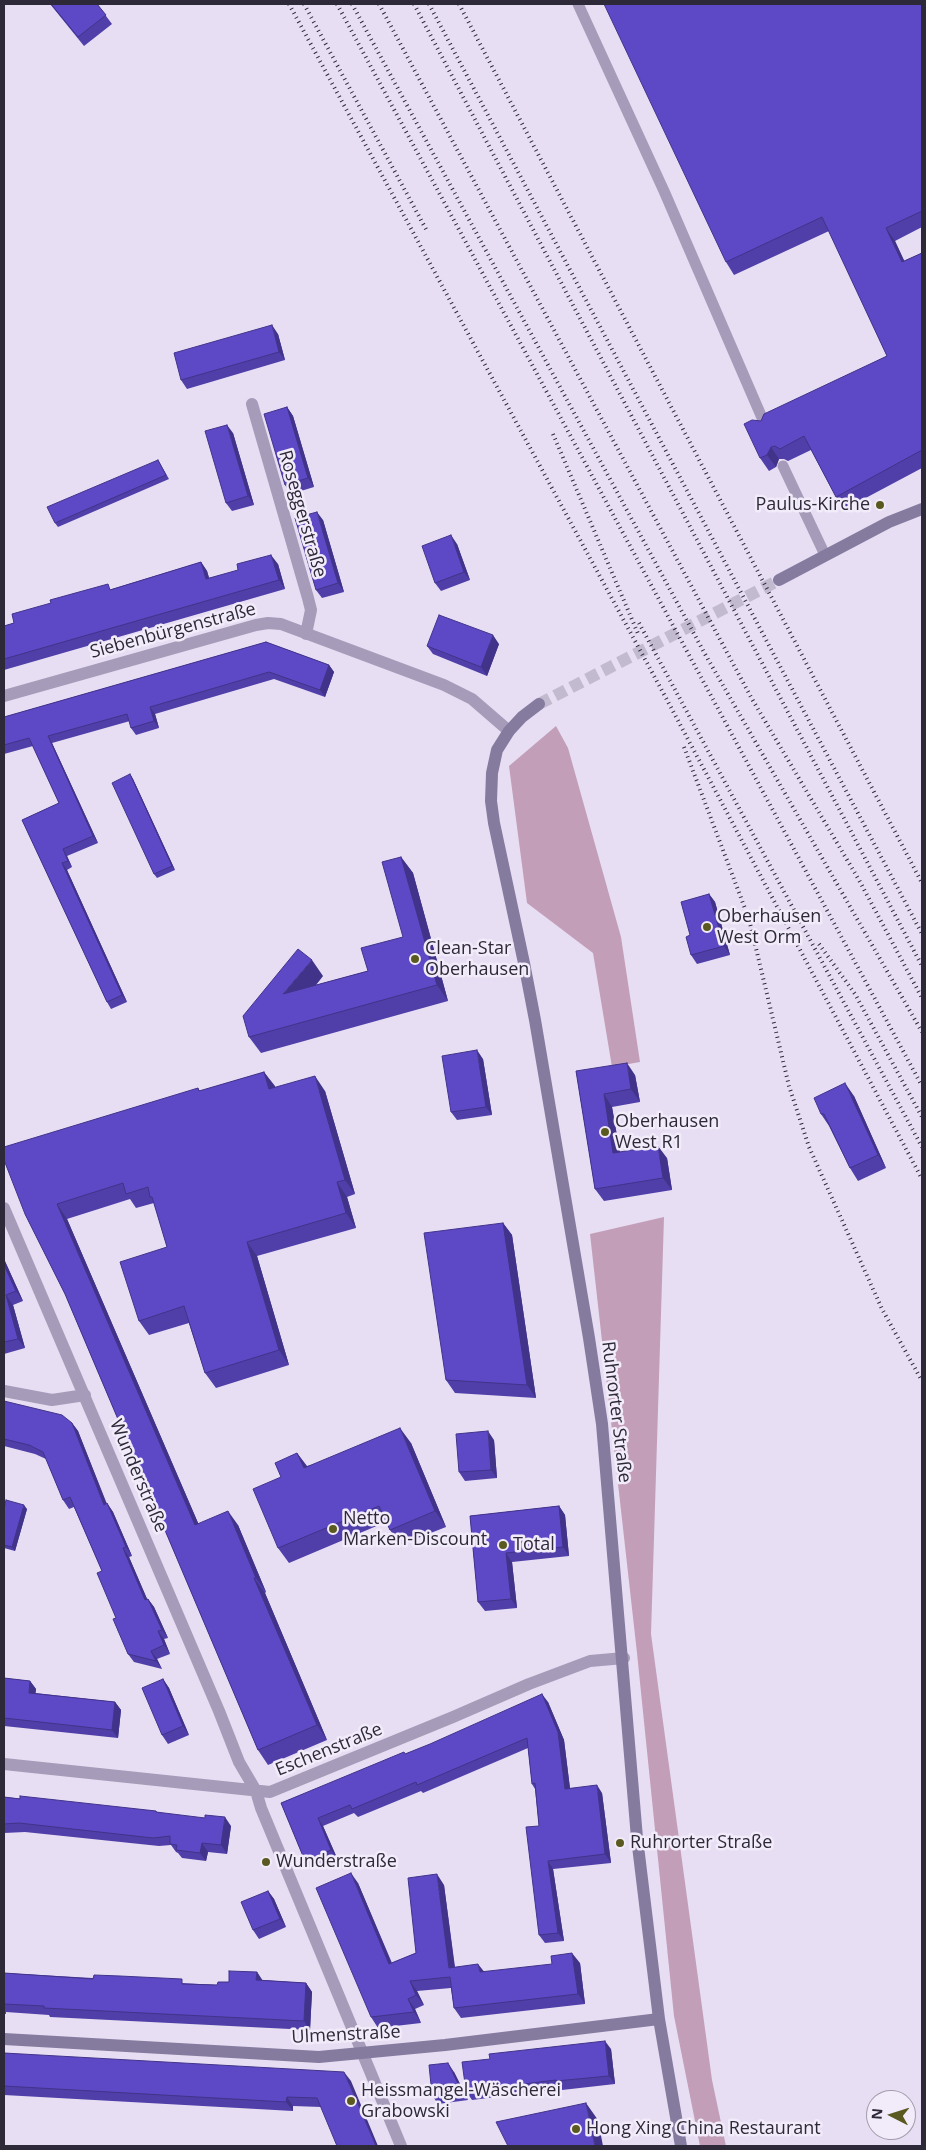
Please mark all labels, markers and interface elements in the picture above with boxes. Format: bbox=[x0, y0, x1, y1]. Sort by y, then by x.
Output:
street label: Roseggerstraße bbox=[274, 448, 330, 580]
place label: Paulus-Kirche bbox=[755, 494, 870, 516]
marker: Paulus-Kirche bbox=[874, 499, 886, 511]
street label: Siebenbürgenstraße bbox=[88, 598, 258, 664]
place label: Oberhausen West Orm bbox=[717, 906, 821, 949]
marker: Oberhausen West Orm bbox=[701, 921, 713, 933]
place label: Clean-Star Oberhausen bbox=[425, 938, 529, 981]
marker: Clean-Star Oberhausen bbox=[409, 953, 421, 965]
place label: Oberhausen West R1 bbox=[615, 1111, 719, 1154]
marker: Oberhausen West R1 bbox=[599, 1126, 611, 1138]
street label: Ruhrorter Straße bbox=[597, 1340, 635, 1484]
street label: Wunderstraße bbox=[104, 1416, 172, 1536]
place label: Netto Marken-Discount bbox=[343, 1508, 487, 1550]
marker: Netto Marken-Discount bbox=[327, 1523, 339, 1535]
place label: Total bbox=[513, 1534, 555, 1556]
marker: Total bbox=[497, 1539, 509, 1551]
street label: Eschenstraße bbox=[273, 1719, 385, 1781]
place label: Ruhrorter Straße bbox=[630, 1832, 772, 1854]
marker: Ruhrorter Straße bbox=[614, 1837, 626, 1849]
place label: Wunderstraße bbox=[276, 1851, 397, 1873]
marker: Wunderstraße bbox=[260, 1856, 272, 1868]
street label: Ulmenstraße bbox=[291, 2021, 401, 2049]
place label: Heissmangel-Wäscherei Grabowski bbox=[361, 2080, 561, 2122]
north arrow bbox=[866, 2090, 916, 2140]
marker: Heissmangel-Wäscherei Grabowski bbox=[345, 2095, 357, 2107]
text: N bbox=[867, 2107, 887, 2120]
place label: Hong Xing China Restaurant bbox=[586, 2118, 821, 2140]
marker: Hong Xing China Restaurant bbox=[570, 2123, 582, 2135]

